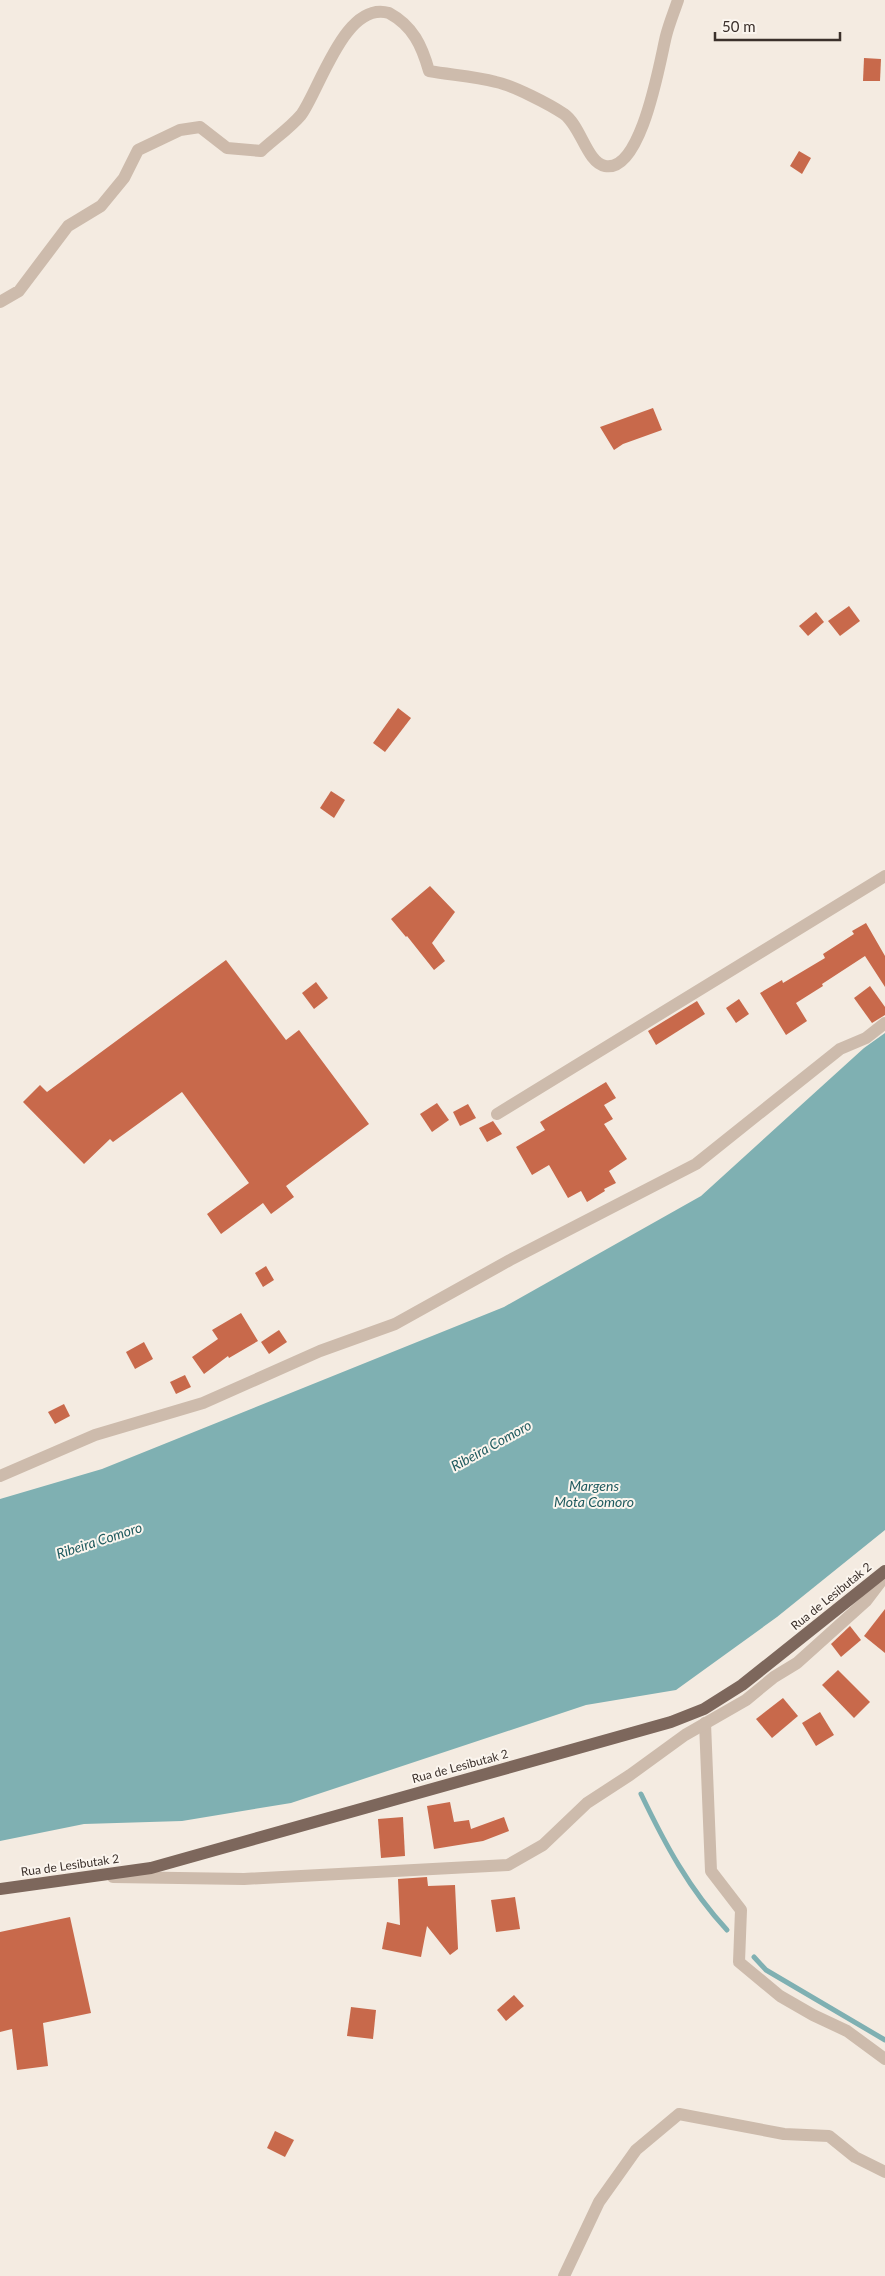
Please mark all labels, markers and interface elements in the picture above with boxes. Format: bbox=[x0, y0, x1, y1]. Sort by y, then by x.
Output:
scale bar bbox=[715, 10, 840, 42]
text: 50 m bbox=[722, 17, 756, 35]
water label: Ribeira Comoro bbox=[448, 1416, 534, 1474]
water label: Margens Mota Comoro bbox=[554, 1477, 634, 1510]
water label: Ribeira Comoro bbox=[54, 1518, 144, 1562]
street label: Rua de Lesibutak 2 bbox=[788, 1559, 874, 1633]
street label: Rua de Lesibutak 2 bbox=[410, 1746, 510, 1786]
street label: Rua de Lesibutak 2 bbox=[20, 1851, 120, 1879]

